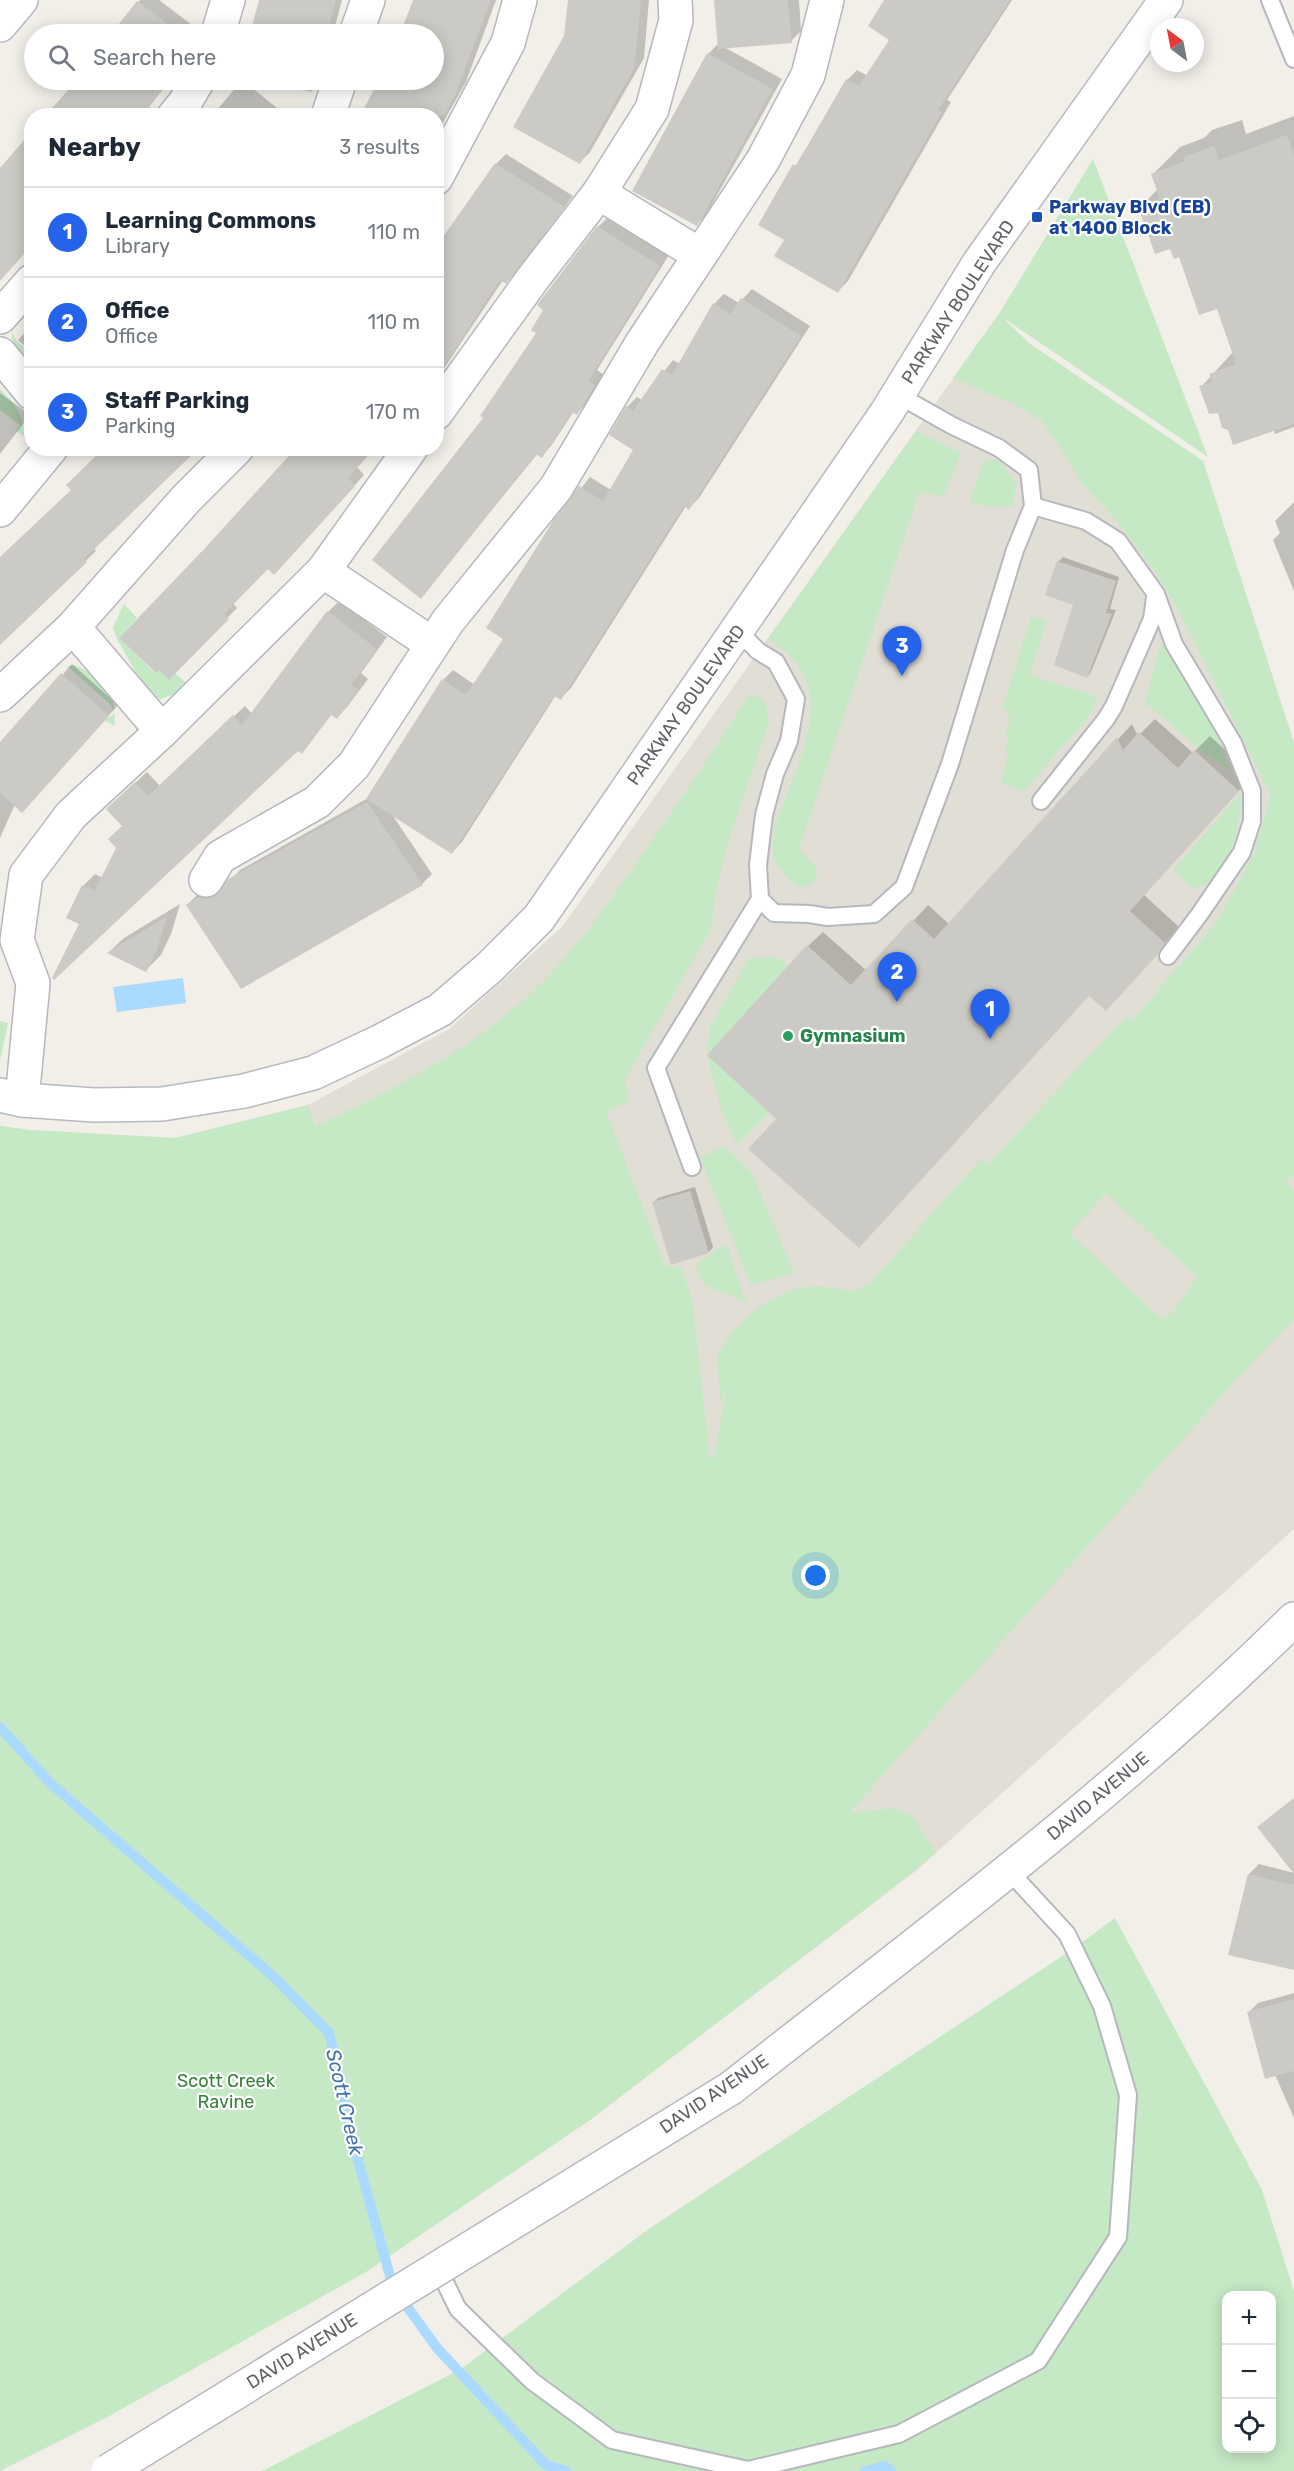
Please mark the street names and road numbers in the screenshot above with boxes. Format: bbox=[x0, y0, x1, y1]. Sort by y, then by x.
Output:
street label: PARKWAY BOULEVARD bbox=[897, 216, 1019, 388]
street label: PARKWAY BOULEVARD bbox=[622, 621, 750, 789]
street label: DAVID AVENUE bbox=[1043, 1747, 1153, 1845]
street label: DAVID AVENUE bbox=[655, 2050, 773, 2138]
street label: DAVID AVENUE bbox=[243, 2308, 361, 2394]

